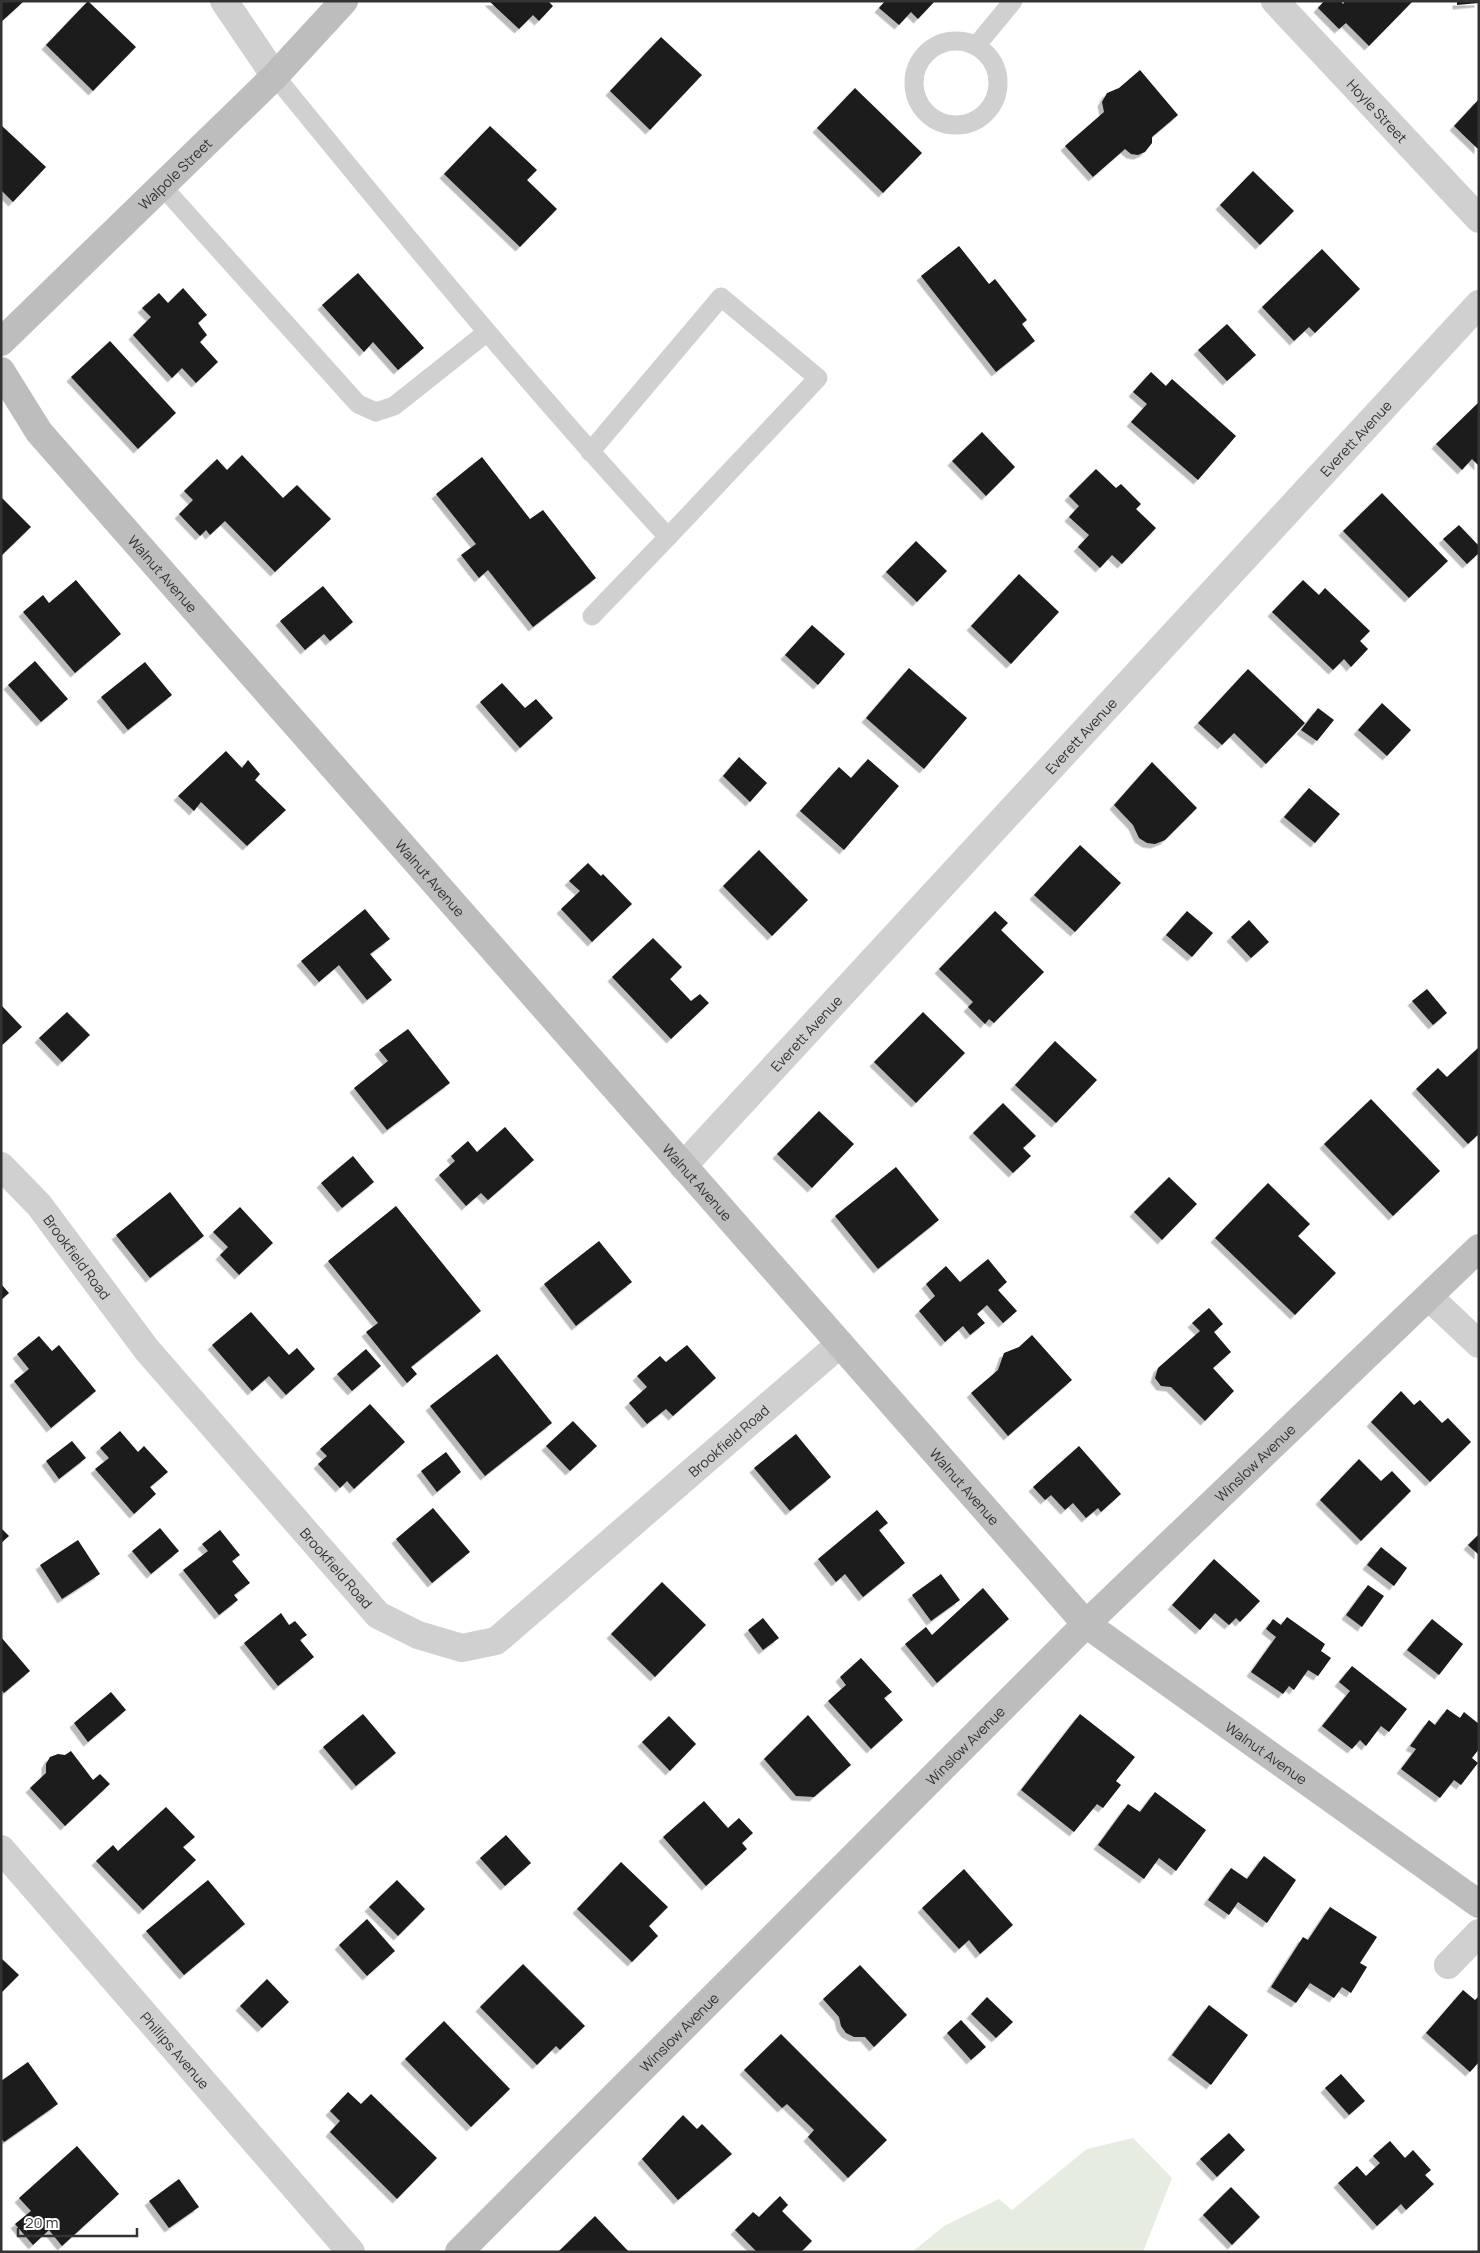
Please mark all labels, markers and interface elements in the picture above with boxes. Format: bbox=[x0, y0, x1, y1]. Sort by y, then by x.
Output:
street label: Hoyle Street bbox=[1343, 75, 1412, 147]
street label: Walpole Street bbox=[134, 133, 216, 214]
street label: Everett Avenue bbox=[1315, 396, 1395, 480]
street label: Walnut Avenue bbox=[124, 531, 202, 616]
street label: Everett Avenue bbox=[1041, 693, 1121, 778]
street label: Walnut Avenue bbox=[391, 835, 469, 920]
street label: Everett Avenue bbox=[766, 991, 846, 1075]
street label: Walnut Avenue bbox=[659, 1139, 737, 1224]
street label: Brookfield Road bbox=[40, 1210, 115, 1303]
street label: Brookfield Road bbox=[684, 1400, 773, 1481]
street label: Winslow Avenue bbox=[1210, 1419, 1299, 1506]
street label: Walnut Avenue bbox=[926, 1444, 1004, 1529]
street label: Brookfield Road bbox=[296, 1523, 377, 1612]
street label: Winslow Avenue bbox=[921, 1702, 1009, 1789]
street label: Walnut Avenue bbox=[1222, 1717, 1311, 1788]
street label: Winslow Avenue bbox=[635, 1988, 722, 2076]
street label: Phillips Avenue bbox=[137, 2007, 214, 2092]
scale bar bbox=[18, 2206, 136, 2238]
text: 20 m bbox=[25, 2212, 58, 2233]

